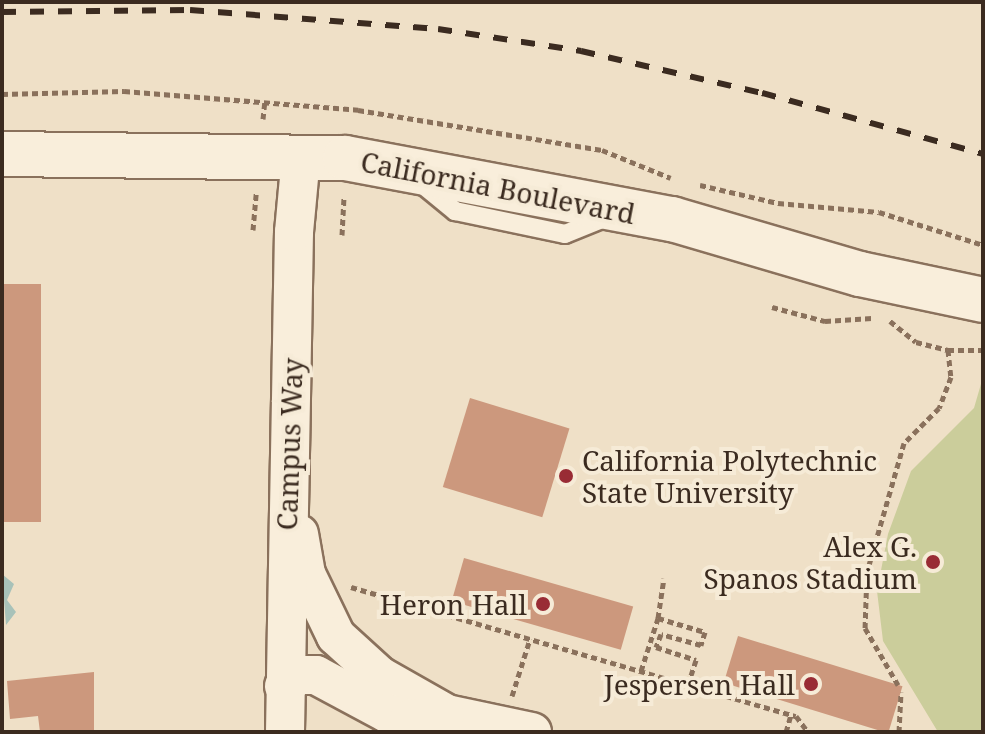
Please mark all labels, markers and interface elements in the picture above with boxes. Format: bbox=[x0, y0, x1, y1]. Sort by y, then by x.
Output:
street label: California Boulevard bbox=[358, 144, 638, 230]
street label: Campus Way bbox=[269, 357, 309, 531]
place label: California Polytechnic State University bbox=[582, 443, 877, 509]
marker: California Polytechnic State University bbox=[557, 467, 575, 485]
place label: Alex G. Spanos Stadium bbox=[703, 529, 917, 595]
marker: Alex G. Spanos Stadium bbox=[924, 553, 942, 571]
place label: Heron Hall bbox=[380, 587, 527, 621]
marker: Heron Hall bbox=[534, 595, 552, 613]
place label: Jespersen Hall bbox=[604, 667, 795, 701]
marker: Jespersen Hall bbox=[802, 675, 820, 693]

